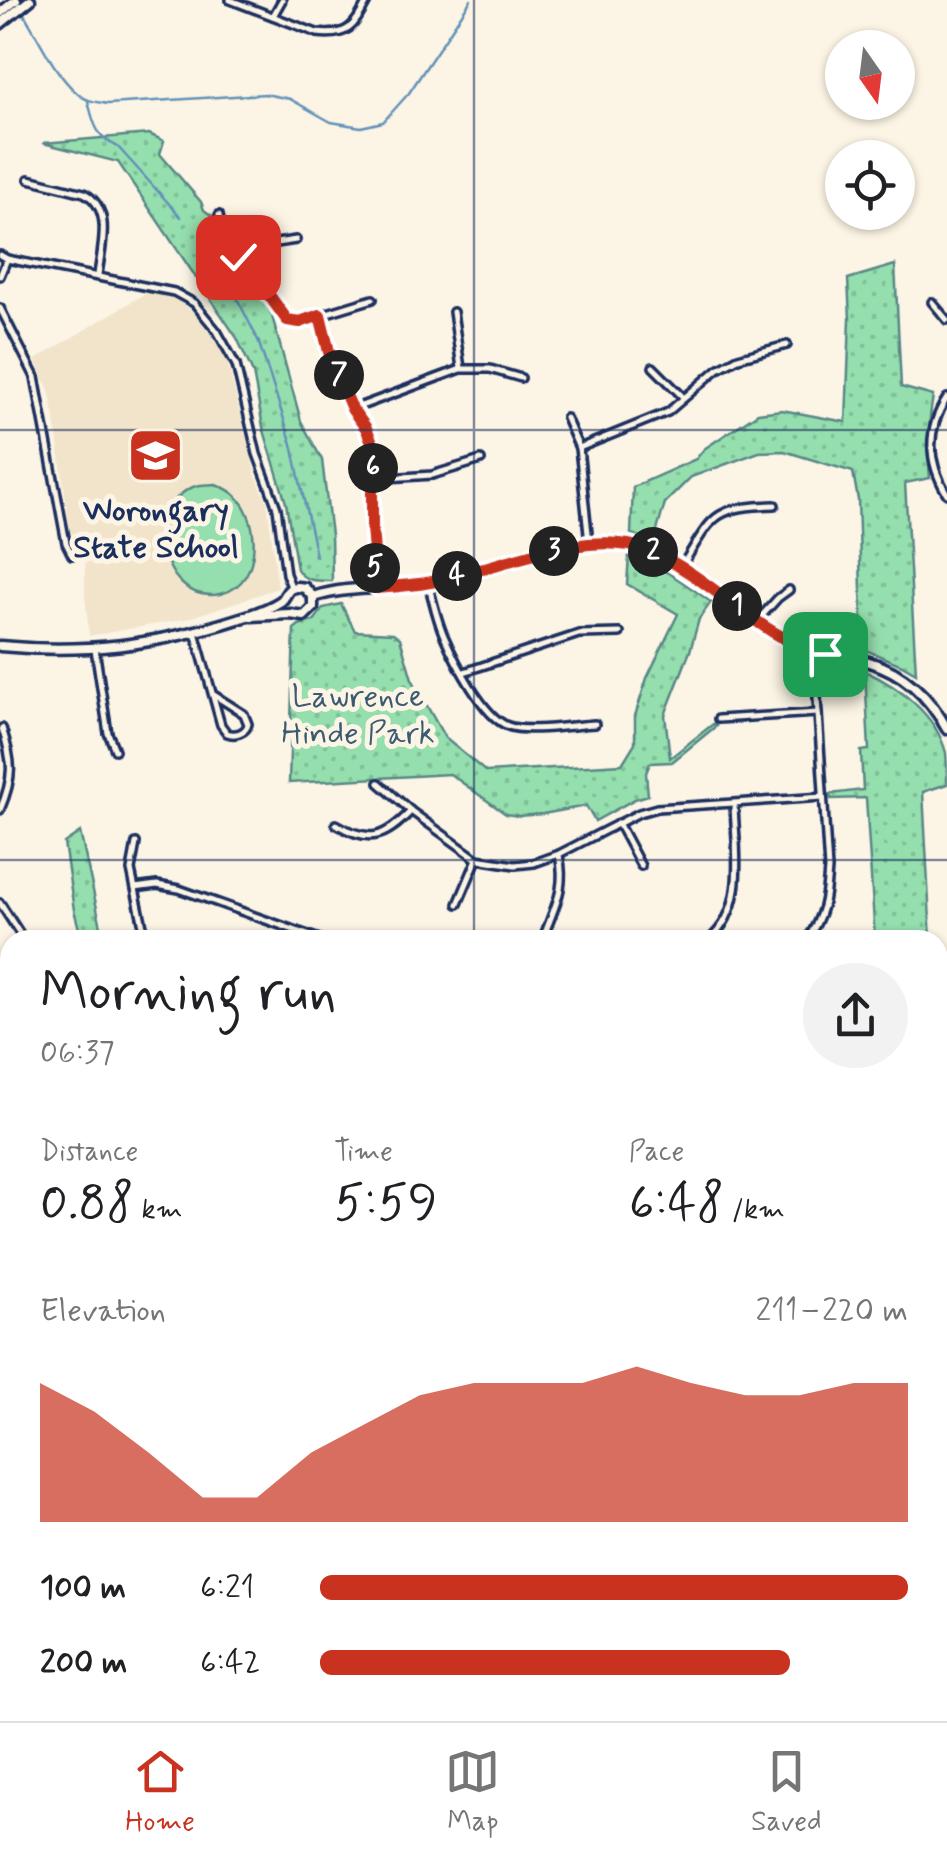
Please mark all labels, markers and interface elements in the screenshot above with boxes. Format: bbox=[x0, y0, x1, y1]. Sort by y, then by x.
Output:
north arrow bbox=[825, 30, 915, 120]
map controls bbox=[825, 30, 915, 230]
button: locate bbox=[825, 140, 915, 230]
pin bbox=[196, 215, 281, 300]
icon: check bbox=[211, 230, 266, 285]
pin: 7 bbox=[314, 350, 364, 400]
text: 7 bbox=[331, 356, 348, 393]
school or university icon: Worongary State School bbox=[126, 425, 186, 485]
pin: 6 bbox=[348, 443, 398, 493]
text: 6 bbox=[366, 449, 380, 486]
place label: Worongary State School bbox=[73, 490, 239, 569]
pin: 3 bbox=[529, 526, 579, 576]
pin: 2 bbox=[628, 527, 678, 577]
text: 3 bbox=[548, 532, 560, 569]
text: 2 bbox=[646, 533, 660, 570]
pin: 5 bbox=[350, 543, 400, 593]
text: 5 bbox=[367, 549, 383, 586]
pin: 4 bbox=[432, 551, 482, 601]
text: 4 bbox=[449, 557, 465, 594]
pin: 1 bbox=[712, 581, 762, 631]
text: 1 bbox=[731, 587, 743, 624]
pin bbox=[783, 612, 868, 697]
icon: arrive bbox=[798, 627, 853, 682]
park label: Lawrence Hinde Park bbox=[281, 676, 435, 755]
text: Morning run bbox=[40, 958, 337, 1030]
button: share bbox=[803, 963, 908, 1068]
text: 06:37 bbox=[40, 1032, 115, 1074]
text: Distance bbox=[40, 1134, 138, 1171]
text: Time bbox=[334, 1134, 393, 1171]
text: Pace bbox=[629, 1134, 684, 1171]
text: 0.88 bbox=[40, 1171, 134, 1237]
text: 5:59 bbox=[334, 1171, 437, 1237]
text: 6:48 bbox=[629, 1171, 724, 1237]
text: km bbox=[134, 1192, 182, 1229]
text: /km bbox=[724, 1192, 785, 1229]
text: Elevation bbox=[40, 1290, 166, 1332]
text: 211–220 m bbox=[756, 1290, 908, 1332]
text: 100 m bbox=[40, 1567, 126, 1609]
text: 6:21 bbox=[200, 1567, 254, 1609]
text: 200 m bbox=[40, 1642, 127, 1684]
text: 6:42 bbox=[200, 1642, 260, 1684]
tab: Home bbox=[125, 1744, 195, 1841]
tab: Map bbox=[445, 1744, 500, 1841]
tab: Saved bbox=[751, 1744, 822, 1841]

